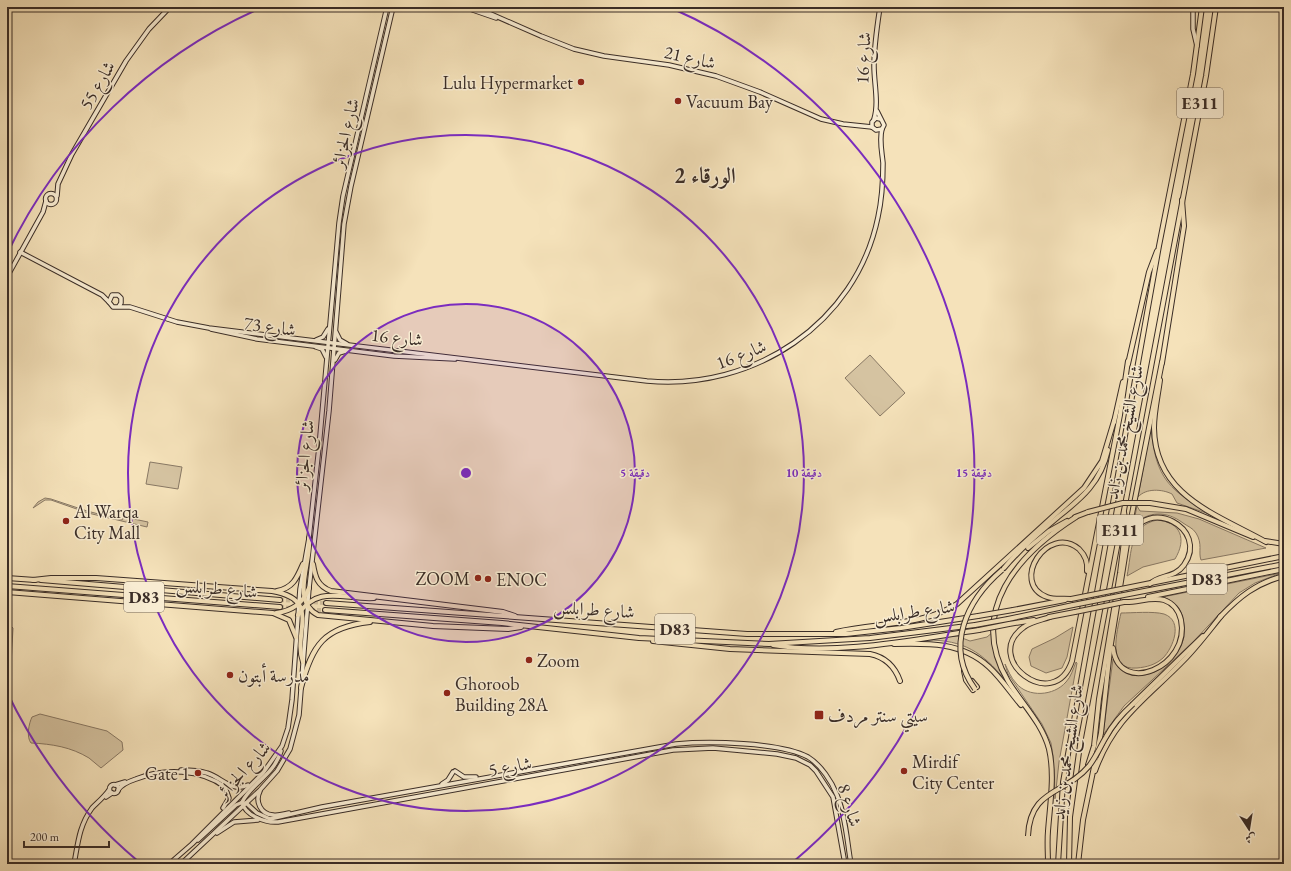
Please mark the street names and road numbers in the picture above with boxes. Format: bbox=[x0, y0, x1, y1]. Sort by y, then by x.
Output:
street label: شارع 16 bbox=[850, 31, 880, 85]
street label: شارع 21 bbox=[661, 40, 718, 78]
street label: شارع 55 bbox=[74, 57, 123, 115]
road number: E311 bbox=[1177, 88, 1223, 118]
street label: شارع الجزائر bbox=[325, 96, 368, 173]
street label: شارع 73 bbox=[242, 311, 297, 345]
street label: شارع 16 bbox=[369, 323, 424, 355]
street label: شارع 16 bbox=[713, 334, 771, 378]
street label: شارع الشيخ محمد بن زايد bbox=[1100, 363, 1153, 502]
street label: شارع الجزائر bbox=[289, 419, 323, 494]
road number: E311 bbox=[1097, 515, 1143, 545]
road number: D83 bbox=[1187, 564, 1227, 594]
street label: شارع طرابلس bbox=[175, 573, 259, 607]
road number: D83 bbox=[124, 582, 164, 612]
street label: شارع طرابلس bbox=[872, 594, 957, 632]
street label: شارع طرابلس bbox=[552, 595, 635, 627]
road number: D83 bbox=[655, 614, 695, 644]
street label: شارع الشيخ محمد بن زايد bbox=[1046, 683, 1093, 822]
street label: شارع الجزائر bbox=[209, 736, 278, 808]
street label: شارع 5 bbox=[487, 751, 534, 785]
street label: شارع 8 bbox=[829, 781, 867, 830]

